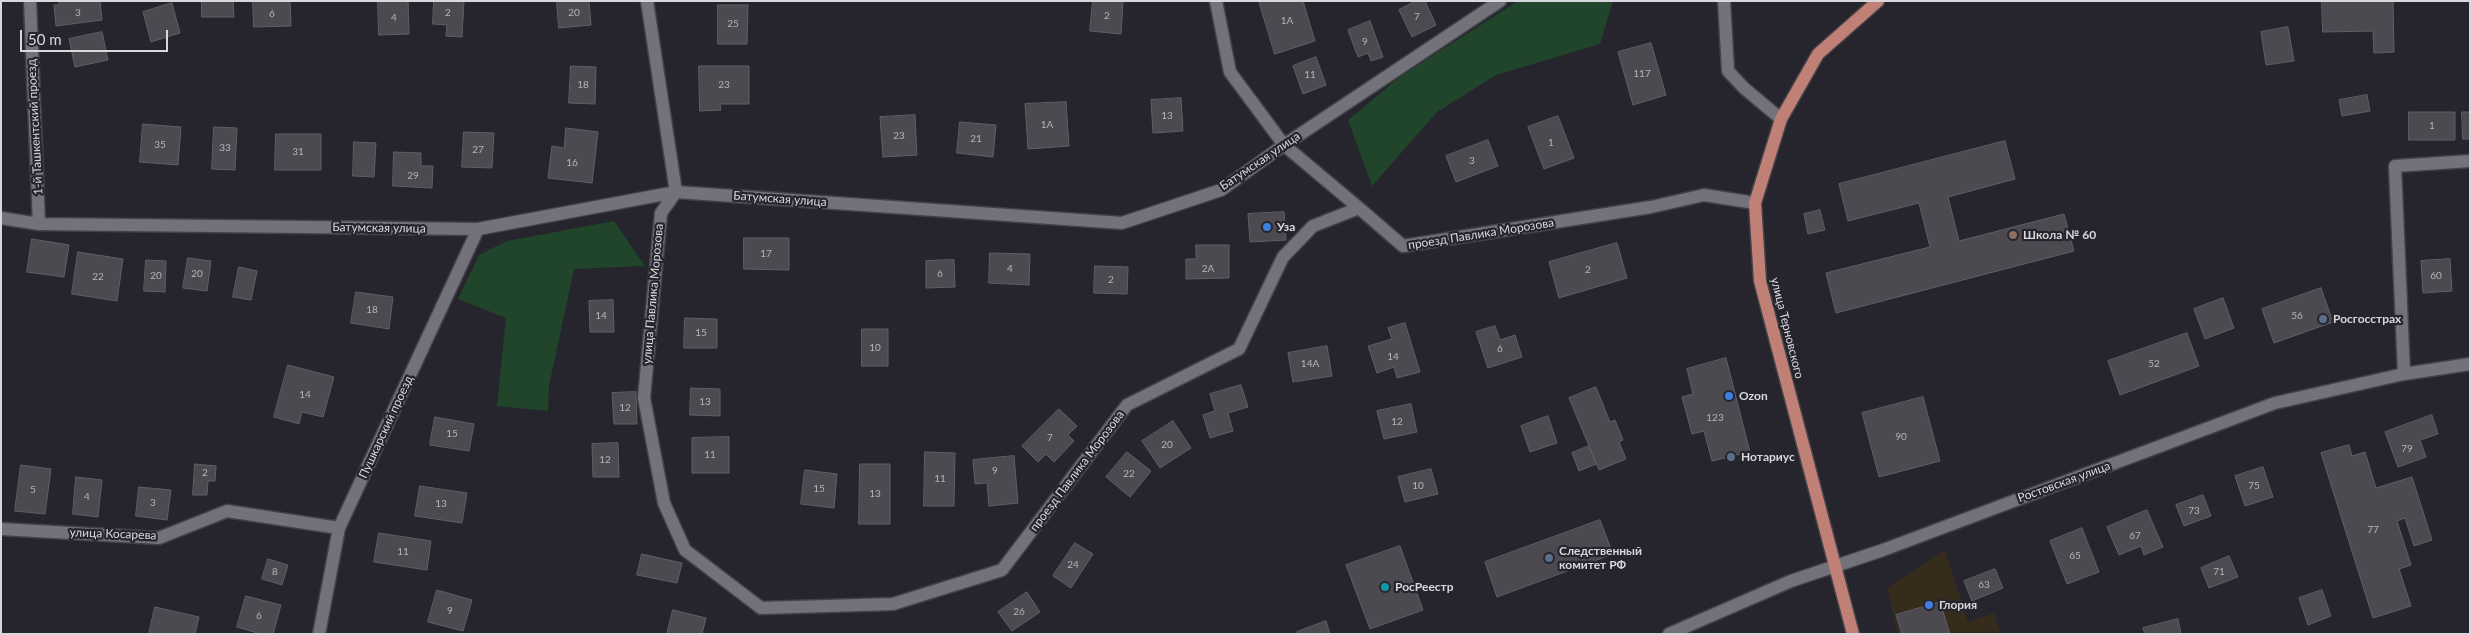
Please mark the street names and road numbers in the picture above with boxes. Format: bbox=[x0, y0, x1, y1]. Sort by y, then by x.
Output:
street label: 1-й Ташкентский проезд bbox=[24, 59, 46, 195]
street label: Батумская улица bbox=[1217, 129, 1303, 193]
street label: Батумская улица bbox=[733, 189, 827, 209]
street label: проезд Павлика Морозова bbox=[1407, 215, 1555, 253]
street label: Батумская улица bbox=[332, 220, 426, 236]
street label: улица Павлика Морозова bbox=[640, 223, 666, 365]
street label: улица Терновского bbox=[1767, 276, 1807, 380]
street label: Пушкарский проезд bbox=[356, 373, 416, 481]
street label: проезд Павлика Морозова bbox=[1027, 408, 1127, 534]
street label: Ростовская улица bbox=[2016, 459, 2112, 505]
street label: улица Косарева bbox=[69, 525, 157, 543]

